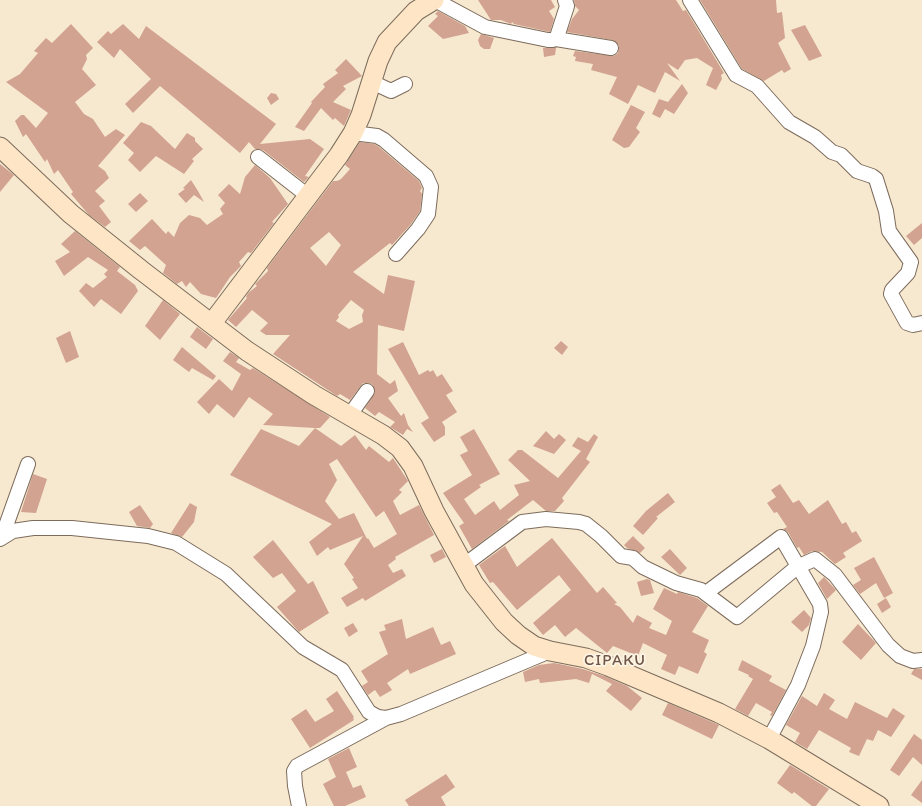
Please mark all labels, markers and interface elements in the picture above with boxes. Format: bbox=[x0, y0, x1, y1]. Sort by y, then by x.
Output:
district label: CIPAKU bbox=[584, 651, 646, 671]

